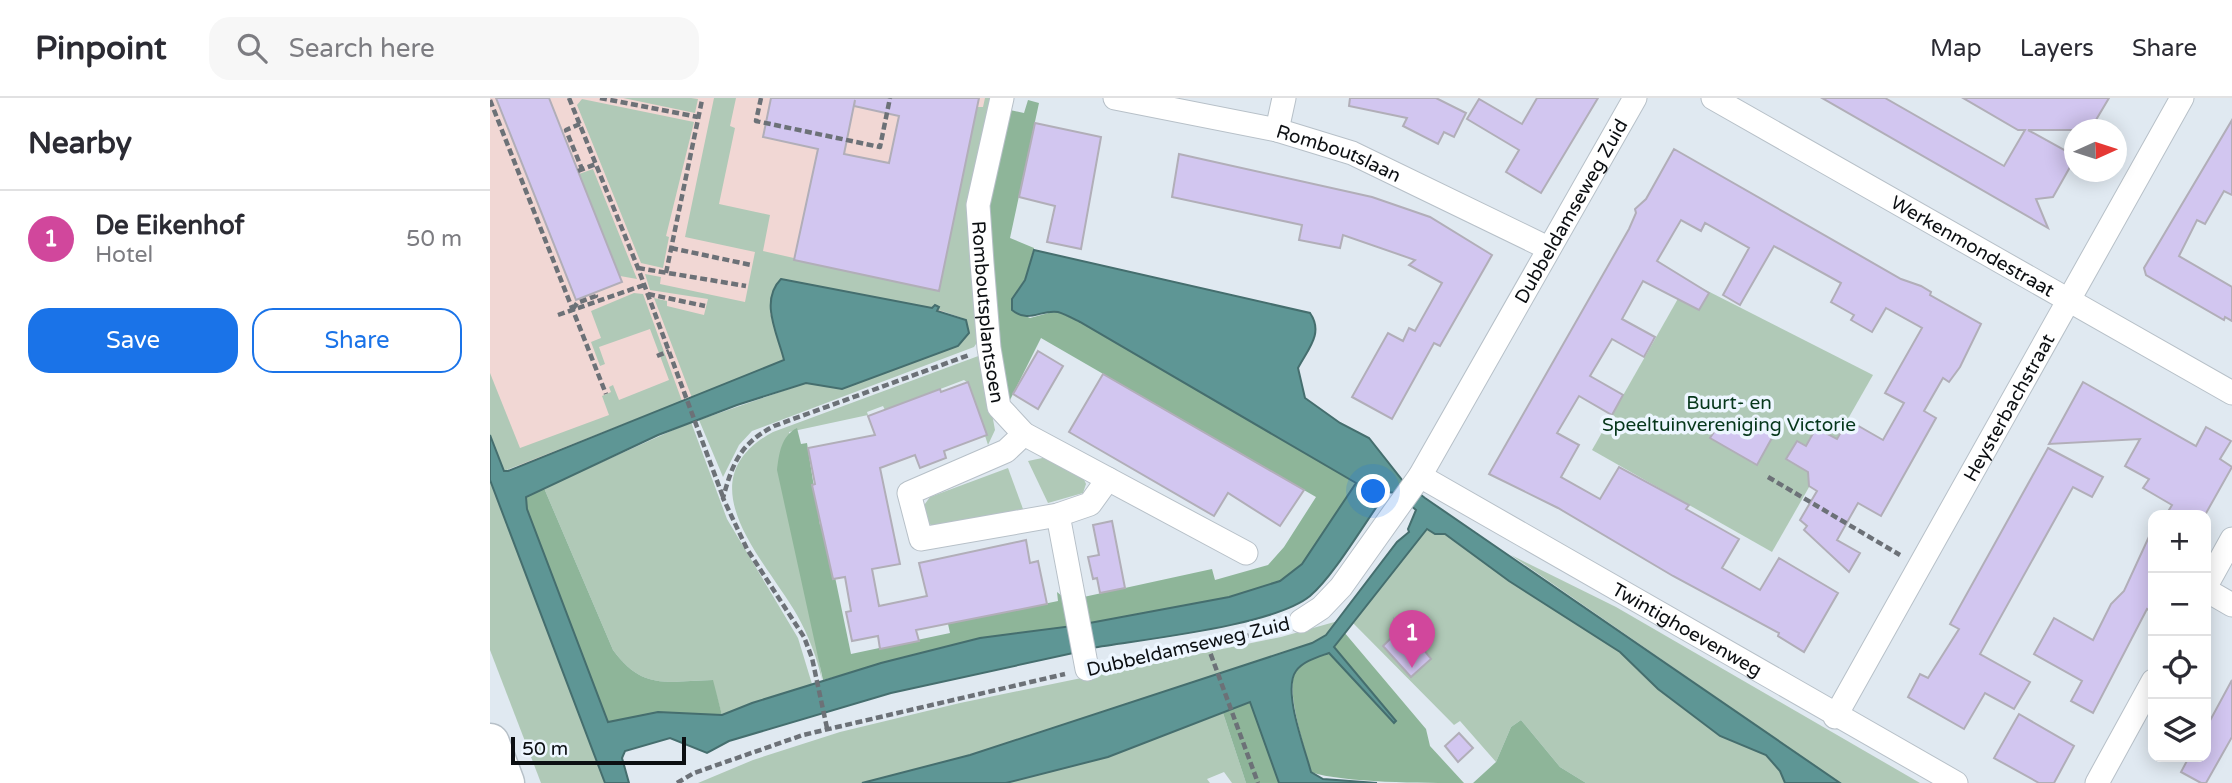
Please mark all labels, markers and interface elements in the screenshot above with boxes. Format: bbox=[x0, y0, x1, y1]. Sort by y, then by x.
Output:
search box bbox=[209, 17, 699, 80]
text: Pinpoint bbox=[35, 29, 167, 68]
icon: search bbox=[233, 29, 271, 67]
text: Search here bbox=[289, 33, 435, 64]
text: Map bbox=[1930, 34, 1982, 63]
text: Layers bbox=[2020, 34, 2094, 63]
text: Share bbox=[2132, 34, 2197, 63]
street label: Dubbeldamseweg Zuid bbox=[1511, 116, 1633, 307]
north arrow bbox=[2064, 119, 2127, 182]
street label: Romboutslaan bbox=[1273, 120, 1404, 187]
text: Nearby bbox=[28, 125, 132, 162]
street label: Werkenmondestraat bbox=[1887, 192, 2058, 302]
text: De Eikenhof bbox=[95, 210, 245, 241]
street label: Romboutsplantsoen bbox=[967, 220, 1008, 405]
text: 1 bbox=[44, 225, 58, 253]
text: 50 m bbox=[406, 225, 462, 253]
text: Hotel bbox=[95, 241, 153, 269]
button: Save bbox=[28, 308, 238, 373]
button: Share bbox=[252, 308, 462, 373]
street label: Heysterbachstraat bbox=[1959, 330, 2060, 485]
park label: Buurt- en Speeltuinvereniging Victorie bbox=[1602, 392, 1856, 436]
your location bbox=[1356, 474, 1390, 508]
map controls bbox=[2148, 510, 2211, 762]
button: + bbox=[2148, 510, 2211, 573]
button: − bbox=[2148, 573, 2211, 636]
street label: Twintighoevenweg bbox=[1608, 578, 1766, 681]
pin: 1 bbox=[1389, 610, 1435, 668]
street label: Dubbeldamseweg Zuid bbox=[1084, 613, 1292, 681]
button: locate bbox=[2148, 636, 2211, 699]
button: layers bbox=[2148, 699, 2211, 762]
scale bar bbox=[511, 734, 686, 766]
text: 50 m bbox=[522, 738, 568, 760]

